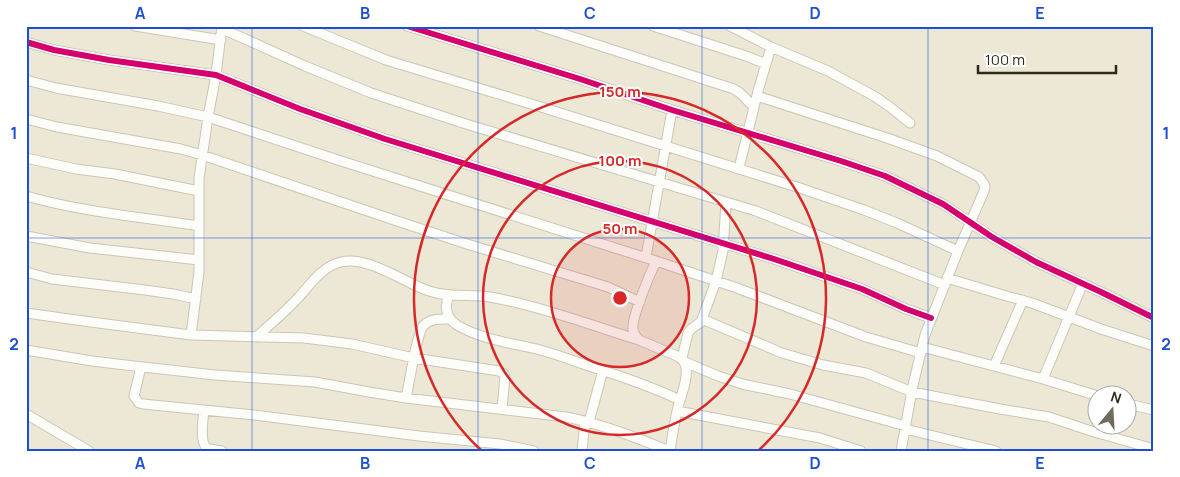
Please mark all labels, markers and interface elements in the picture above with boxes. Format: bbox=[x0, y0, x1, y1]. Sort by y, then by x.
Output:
text: A bbox=[135, 2, 146, 24]
text: B bbox=[360, 2, 370, 24]
text: C bbox=[584, 2, 596, 24]
text: D bbox=[809, 2, 821, 24]
text: E bbox=[1035, 2, 1045, 24]
scale bar bbox=[978, 42, 1115, 74]
text: 100 m bbox=[985, 49, 1025, 70]
text: 150 m bbox=[599, 81, 641, 102]
text: 1 bbox=[10, 122, 18, 144]
text: 1 bbox=[1162, 122, 1170, 144]
text: 100 m bbox=[599, 150, 641, 171]
text: 50 m bbox=[602, 218, 638, 239]
centre of rings bbox=[611, 289, 629, 307]
text: 2 bbox=[9, 333, 19, 355]
text: 2 bbox=[1161, 333, 1171, 355]
north arrow bbox=[1088, 384, 1138, 434]
text: N bbox=[1108, 387, 1124, 408]
text: A bbox=[135, 452, 146, 474]
text: B bbox=[360, 452, 370, 474]
text: C bbox=[584, 452, 596, 474]
text: D bbox=[809, 452, 821, 474]
text: E bbox=[1035, 452, 1045, 474]

